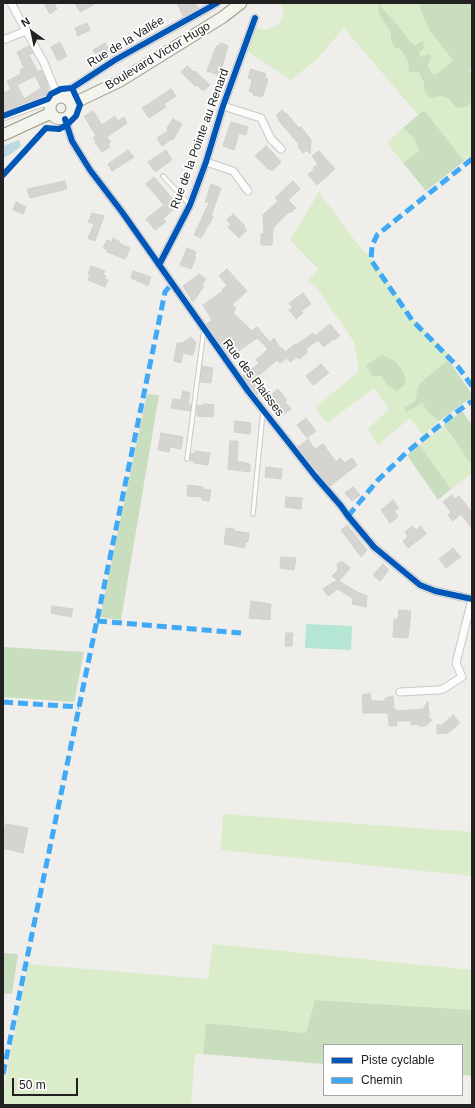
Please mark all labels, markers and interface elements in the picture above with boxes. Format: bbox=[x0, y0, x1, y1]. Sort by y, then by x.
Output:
north arrow bbox=[12, 12, 52, 52]
street label: Rue de la Vallée bbox=[85, 13, 167, 71]
text: N bbox=[19, 15, 32, 29]
street label: Boulevard Victor Hugo bbox=[103, 19, 213, 93]
street label: Rue de la Pointe au Renard bbox=[168, 67, 232, 211]
street label: Rue des Plaisses bbox=[219, 337, 287, 419]
legend bbox=[323, 1044, 463, 1096]
text: Piste cyclable bbox=[361, 1053, 434, 1067]
scale bar bbox=[14, 1070, 80, 1096]
text: Chemin bbox=[361, 1073, 402, 1087]
text: 50 m bbox=[19, 1078, 46, 1092]

